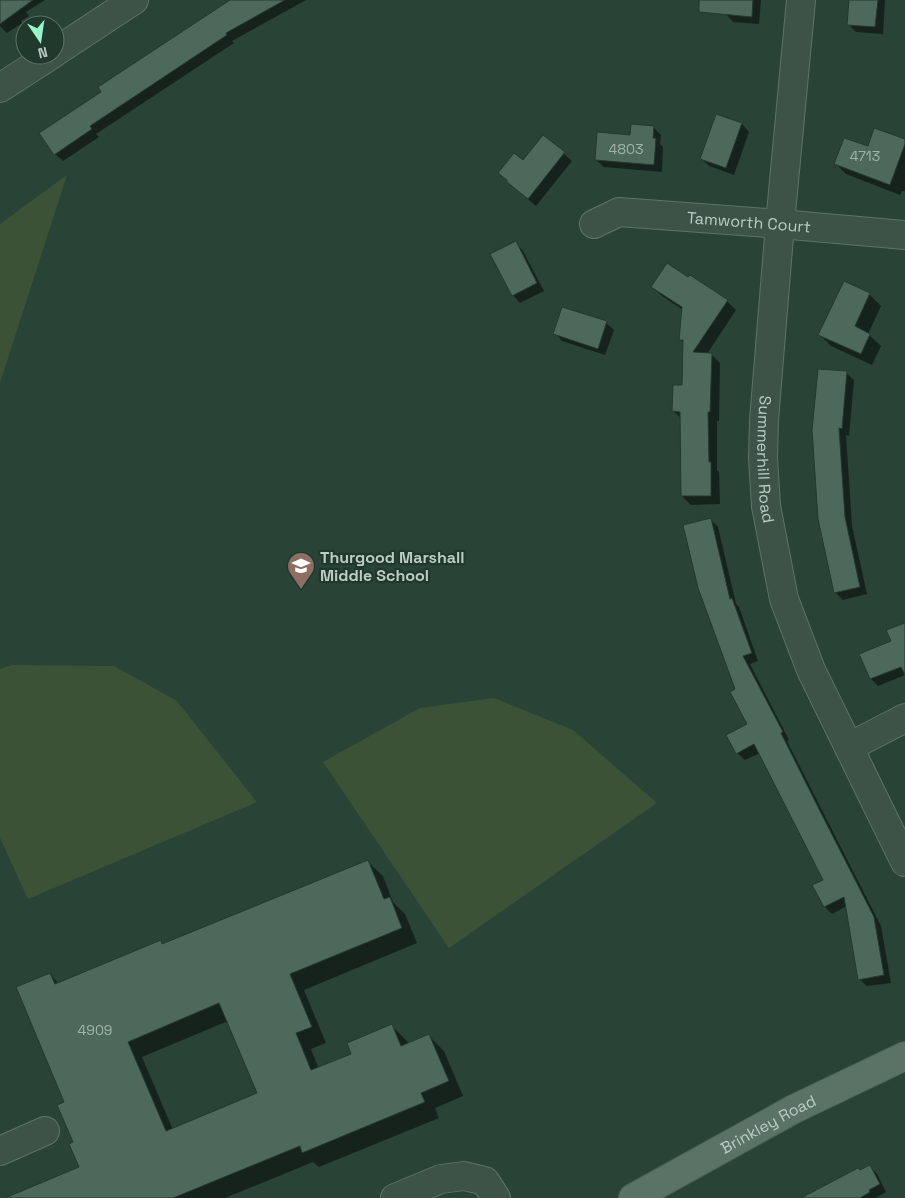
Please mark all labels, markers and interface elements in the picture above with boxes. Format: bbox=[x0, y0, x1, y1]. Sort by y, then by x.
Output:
north arrow bbox=[15, 15, 65, 65]
text: N bbox=[36, 43, 50, 62]
house number: 4803 bbox=[609, 140, 643, 158]
house number: 4713 bbox=[850, 147, 880, 165]
street label: Tamworth Court bbox=[686, 207, 812, 237]
street label: Summerhill Road bbox=[752, 395, 780, 525]
place label: Thurgood Marshall Middle School bbox=[320, 547, 465, 586]
school or university icon: Thurgood Marshall Middle School bbox=[286, 551, 316, 590]
house number: 4909 bbox=[78, 1021, 112, 1039]
street label: Brinkley Road bbox=[716, 1090, 819, 1158]

